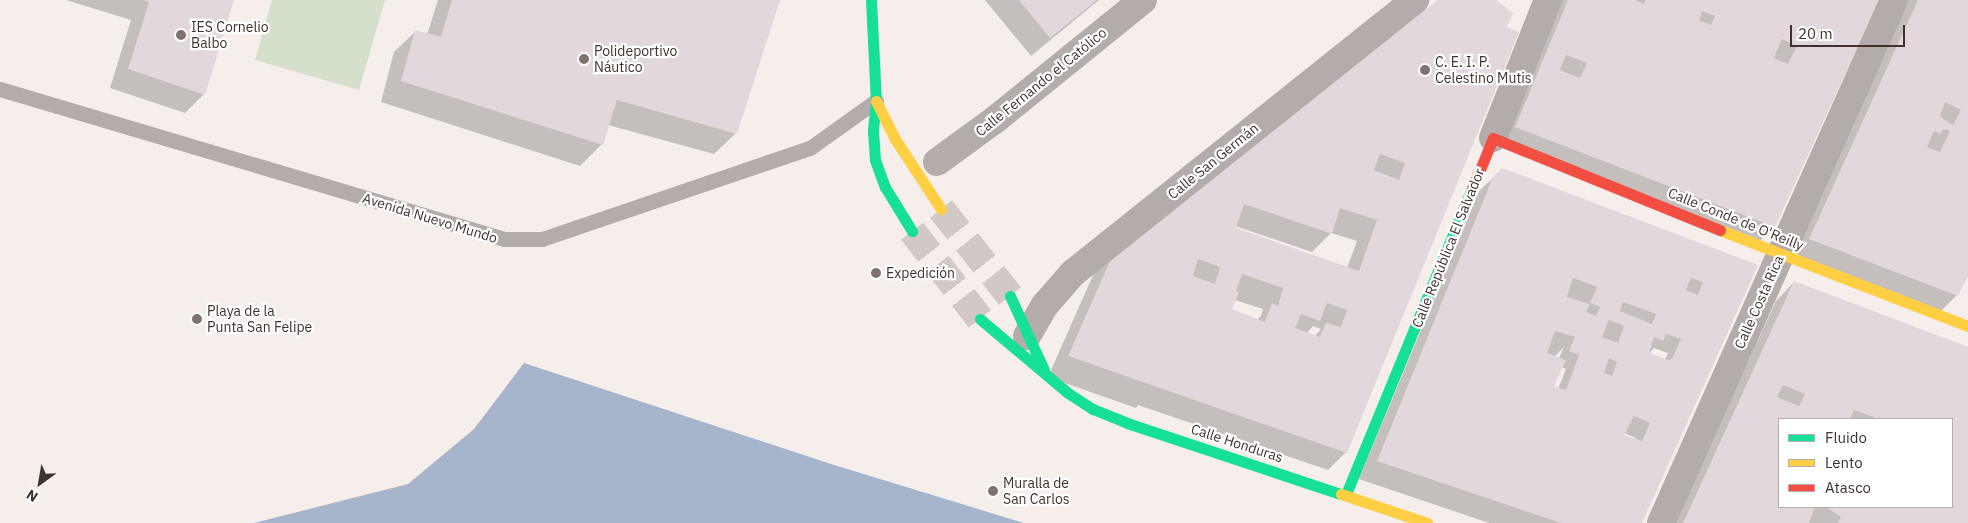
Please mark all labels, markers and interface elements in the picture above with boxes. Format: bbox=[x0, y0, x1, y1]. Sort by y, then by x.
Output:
scale bar bbox=[1793, 15, 1908, 47]
place label: IES Cornelio Balbo bbox=[191, 19, 269, 52]
street label: Calle Fernando el Católico bbox=[972, 24, 1110, 140]
text: 20 m bbox=[1798, 24, 1833, 43]
marker: IES Cornelio Balbo bbox=[175, 29, 187, 41]
place label: Polideportivo Náutico bbox=[594, 43, 677, 75]
marker: Polideportivo Náutico bbox=[578, 53, 590, 65]
place label: C. E. I. P. Celestino Mutis bbox=[1435, 54, 1532, 86]
marker: C. E. I. P. Celestino Mutis bbox=[1419, 64, 1431, 76]
street label: Calle San Germán bbox=[1164, 119, 1262, 203]
street label: Calle República El Salvador bbox=[1408, 166, 1488, 330]
street label: Calle Conde de O'Reilly bbox=[1666, 184, 1806, 254]
street label: Avenida Nuevo Mundo bbox=[361, 189, 499, 247]
street label: Calle Costa Rica bbox=[1731, 253, 1787, 351]
place label: Expedición bbox=[886, 265, 955, 281]
marker: Expedición bbox=[870, 267, 882, 279]
place label: Playa de la Punta San Felipe bbox=[207, 303, 312, 336]
marker: Playa de la Punta San Felipe bbox=[191, 313, 203, 325]
legend bbox=[1778, 418, 1953, 508]
street label: Calle Honduras bbox=[1189, 420, 1285, 466]
text: Fluido bbox=[1825, 428, 1867, 447]
text: Lento bbox=[1825, 453, 1863, 472]
north arrow bbox=[15, 458, 65, 508]
place label: Muralla de San Carlos bbox=[1003, 475, 1070, 508]
text: Atasco bbox=[1825, 478, 1871, 497]
text: N bbox=[23, 485, 41, 506]
marker: Muralla de San Carlos bbox=[987, 485, 999, 497]

